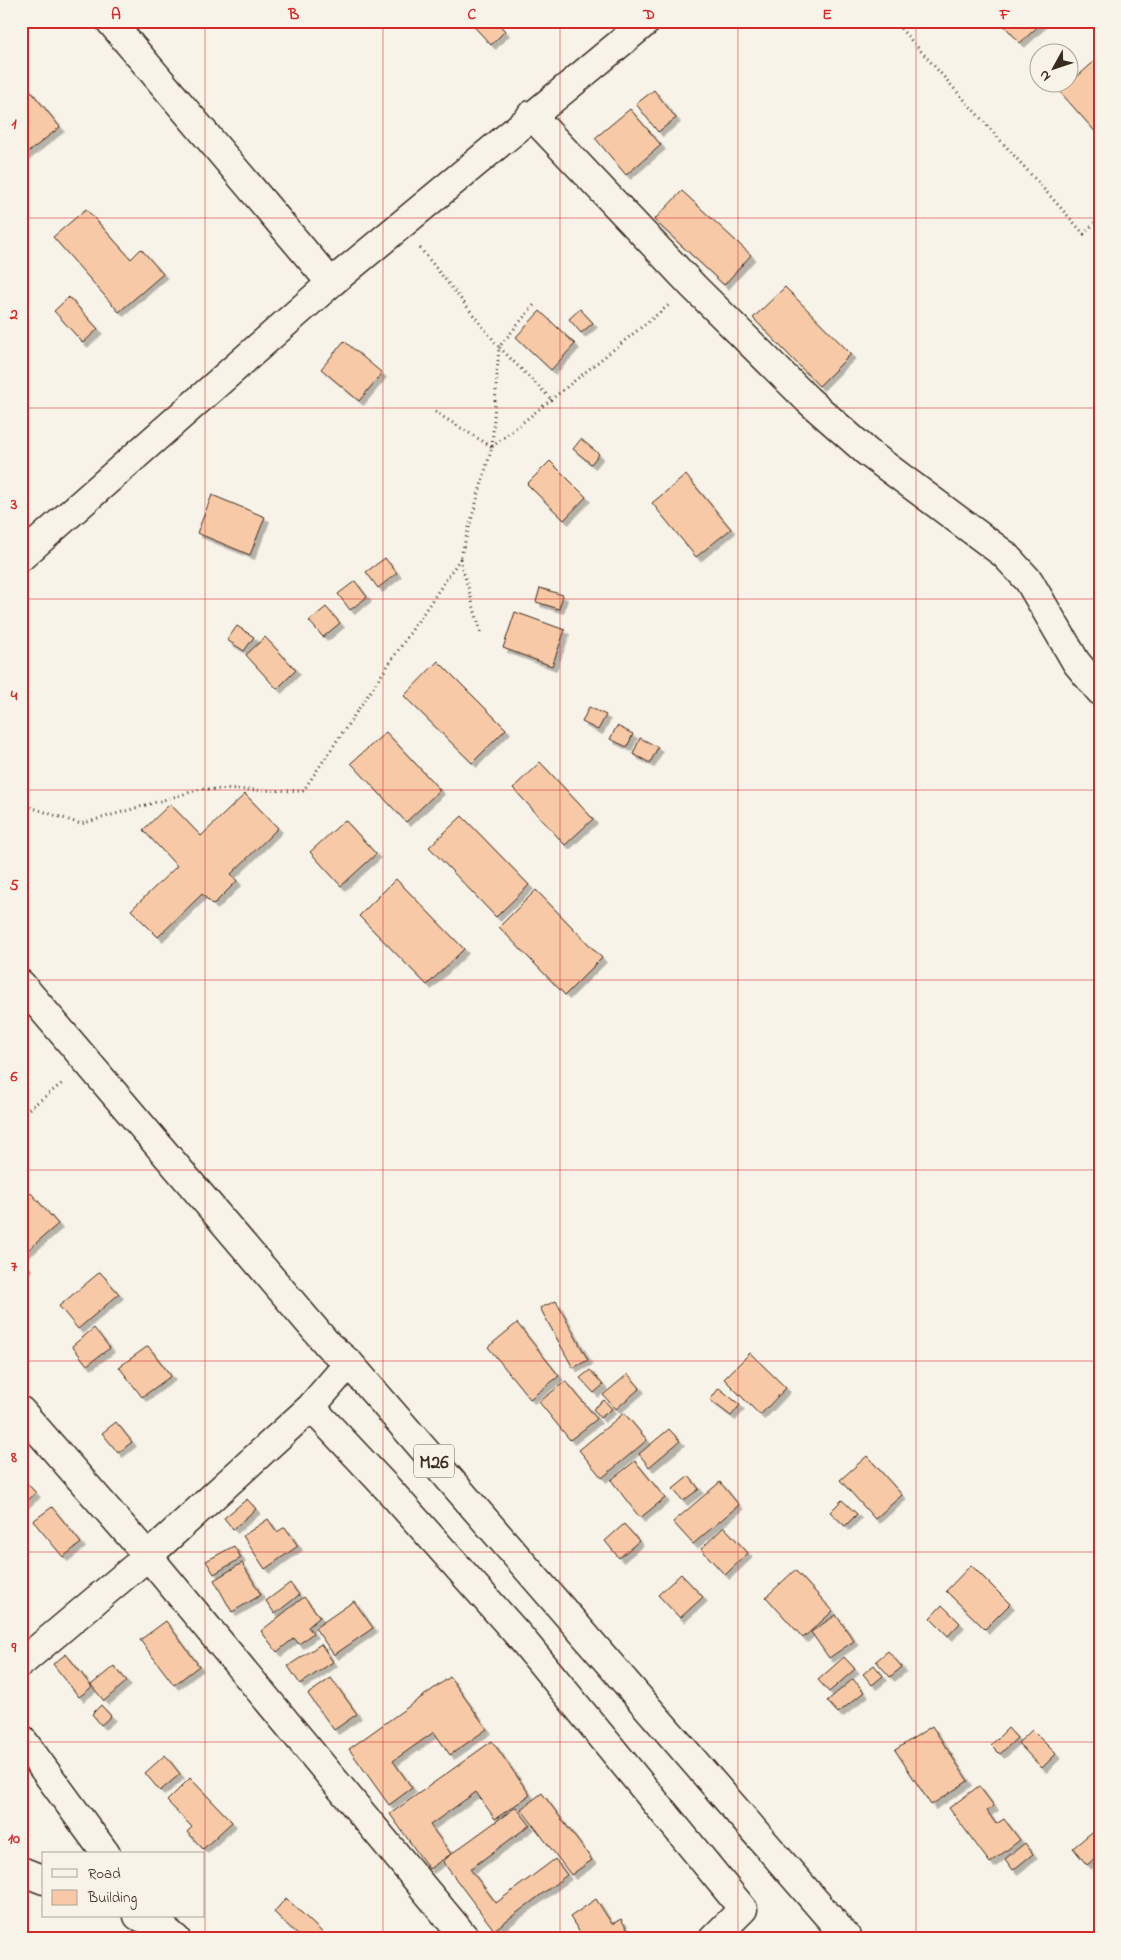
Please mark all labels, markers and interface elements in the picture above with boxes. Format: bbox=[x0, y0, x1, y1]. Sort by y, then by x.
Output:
text: A bbox=[111, 3, 121, 27]
text: B bbox=[288, 3, 300, 27]
text: C bbox=[468, 3, 477, 27]
text: D bbox=[642, 3, 655, 27]
text: E bbox=[822, 3, 832, 27]
text: F bbox=[999, 3, 1011, 27]
north arrow bbox=[1028, 42, 1078, 92]
text: N bbox=[1034, 65, 1056, 86]
text: 1 bbox=[11, 112, 17, 136]
text: 2 bbox=[9, 303, 18, 327]
text: 3 bbox=[10, 493, 18, 517]
text: 4 bbox=[10, 684, 18, 708]
text: 5 bbox=[9, 874, 19, 898]
text: 6 bbox=[9, 1065, 18, 1089]
text: 7 bbox=[11, 1255, 18, 1279]
road number: M26 bbox=[414, 1444, 454, 1478]
text: 8 bbox=[10, 1446, 17, 1470]
text: 9 bbox=[11, 1636, 17, 1660]
text: 10 bbox=[8, 1827, 20, 1851]
legend bbox=[42, 1852, 205, 1918]
text: Road bbox=[88, 1863, 121, 1885]
text: Building bbox=[87, 1887, 137, 1910]

